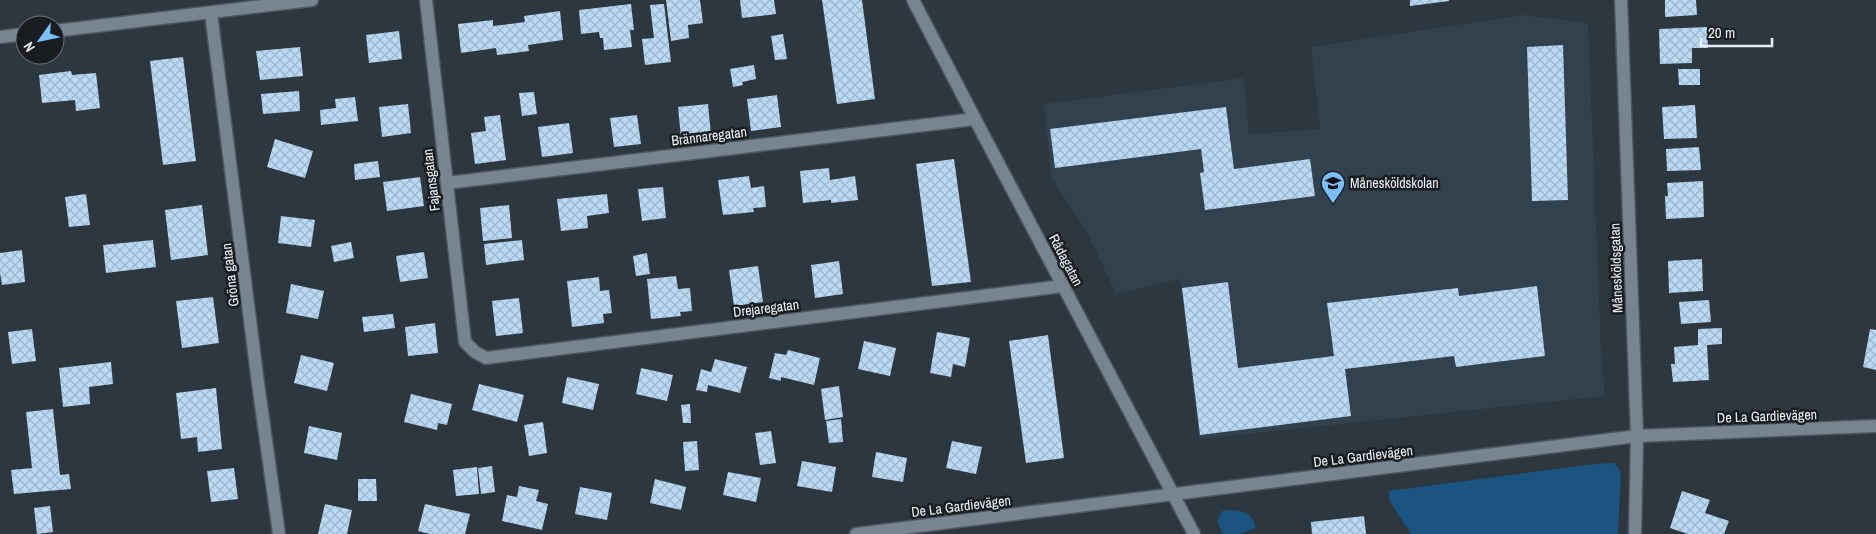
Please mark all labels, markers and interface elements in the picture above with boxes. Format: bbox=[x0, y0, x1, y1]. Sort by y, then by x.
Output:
north arrow bbox=[15, 15, 65, 65]
scale bar bbox=[1701, 15, 1772, 47]
text: 20 m bbox=[1708, 22, 1735, 43]
text: N bbox=[19, 39, 39, 55]
street label: Brännaregatan bbox=[670, 122, 748, 150]
street label: Fajansgatan bbox=[418, 148, 444, 212]
school or university icon: Månesköldskolan bbox=[1320, 170, 1346, 204]
place label: Månesköldskolan bbox=[1350, 174, 1439, 192]
street label: Månesköldsgatan bbox=[1605, 223, 1627, 313]
street label: Rådagatan bbox=[1045, 231, 1087, 289]
street label: Gröna gatan bbox=[217, 242, 243, 308]
street label: Drejaregatan bbox=[732, 295, 800, 321]
street label: De La Gardievägen bbox=[1717, 405, 1817, 427]
street label: De La Gardievägen bbox=[1312, 441, 1414, 471]
street label: De La Gardievägen bbox=[910, 491, 1012, 521]

